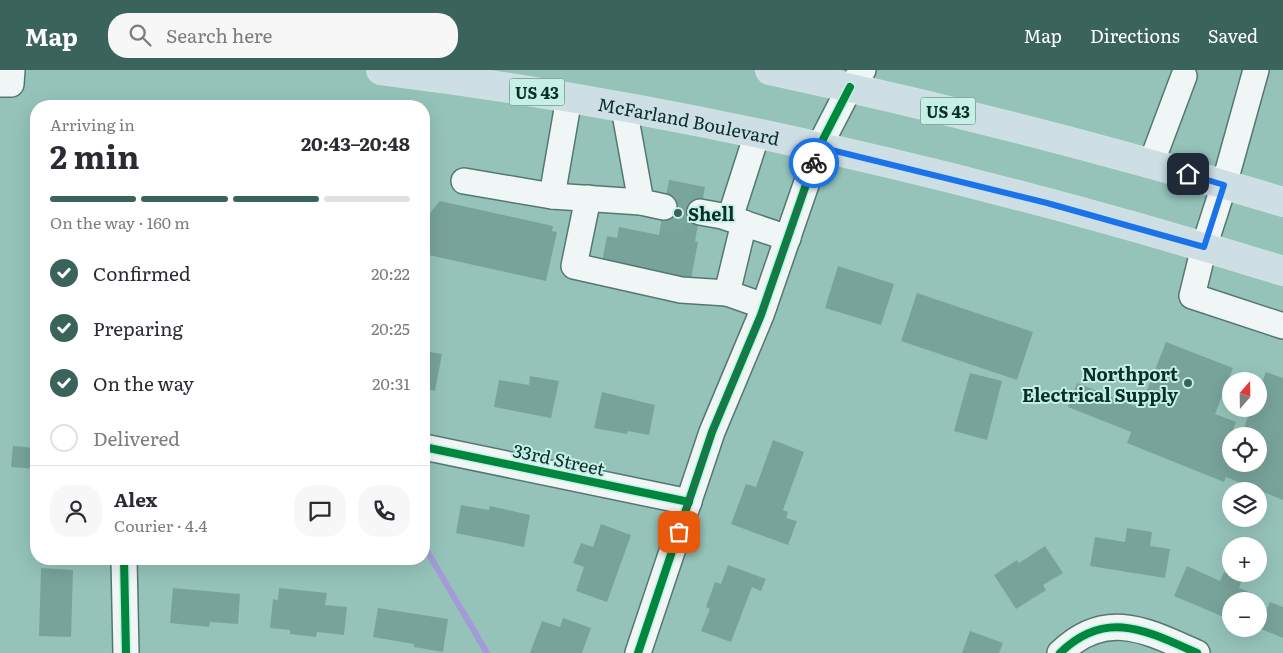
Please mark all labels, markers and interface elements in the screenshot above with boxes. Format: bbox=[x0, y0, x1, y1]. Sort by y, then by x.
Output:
search box bbox=[108, 13, 458, 58]
text: Map bbox=[25, 18, 78, 53]
icon: search bbox=[126, 21, 154, 49]
text: Search here bbox=[166, 21, 272, 49]
text: Map bbox=[1024, 22, 1062, 49]
text: Directions bbox=[1090, 22, 1180, 49]
text: Saved bbox=[1208, 22, 1258, 49]
road number: US 43 bbox=[510, 78, 564, 106]
street label: McFarland Boulevard bbox=[596, 89, 782, 151]
road number: US 43 bbox=[920, 97, 976, 124]
text: Arriving in bbox=[50, 112, 135, 136]
text: 20:43–20:48 bbox=[301, 129, 410, 157]
text: 2 min bbox=[50, 131, 139, 179]
courier bbox=[789, 138, 839, 188]
icon: bike bbox=[800, 149, 828, 177]
pin bbox=[1167, 153, 1209, 195]
icon: home bbox=[1174, 160, 1202, 188]
place label: Shell bbox=[688, 200, 735, 227]
marker: Shell bbox=[672, 207, 684, 219]
text: On the way · 160 m bbox=[50, 210, 190, 234]
icon: check bbox=[50, 259, 78, 287]
text: Confirmed bbox=[93, 259, 191, 287]
text: 20:22 bbox=[371, 261, 410, 285]
icon: check bbox=[50, 314, 78, 342]
text: Preparing bbox=[93, 314, 183, 342]
text: 20:25 bbox=[371, 316, 410, 340]
place label: Northport Electrical Supply bbox=[1022, 360, 1178, 408]
icon: check bbox=[50, 369, 78, 397]
text: On the way bbox=[93, 369, 194, 397]
text: 20:31 bbox=[372, 371, 410, 395]
north arrow bbox=[1222, 372, 1268, 418]
map controls bbox=[1222, 372, 1267, 637]
marker: Northport Electrical Supply bbox=[1182, 377, 1194, 389]
text: Delivered bbox=[93, 424, 180, 452]
button: locate bbox=[1222, 427, 1267, 472]
street label: 33rd Street bbox=[511, 436, 608, 482]
button: layers bbox=[1222, 482, 1267, 527]
button: person bbox=[50, 485, 102, 537]
text: Alex bbox=[114, 485, 157, 513]
button: chat bbox=[294, 485, 346, 537]
button: phone bbox=[358, 485, 410, 537]
pin bbox=[658, 511, 700, 553]
text: Courier · 4.4 bbox=[114, 513, 207, 537]
icon: bag bbox=[665, 518, 693, 546]
button: + bbox=[1222, 537, 1267, 582]
button: − bbox=[1222, 592, 1267, 637]

